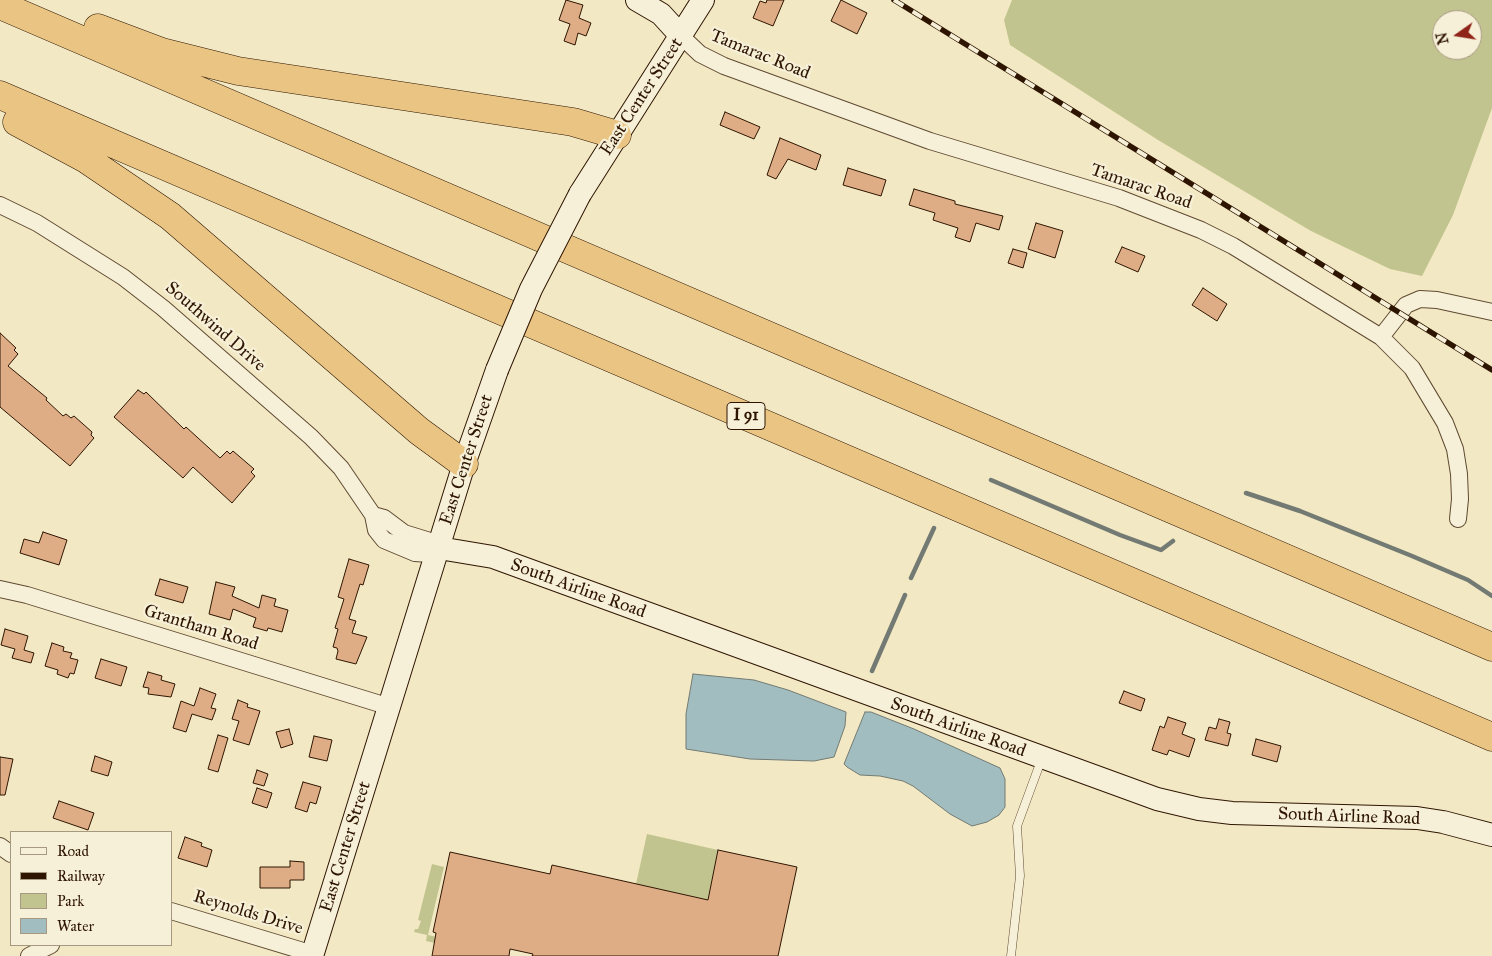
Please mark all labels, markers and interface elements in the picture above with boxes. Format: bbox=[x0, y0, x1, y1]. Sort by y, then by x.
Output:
north arrow bbox=[1432, 10, 1482, 60]
street label: Tamarac Road bbox=[707, 25, 813, 85]
text: N bbox=[1433, 31, 1452, 46]
street label: East Center Street bbox=[596, 34, 688, 160]
street label: Tamarac Road bbox=[1087, 160, 1195, 214]
street label: Southwind Drive bbox=[160, 277, 270, 377]
street label: East Center Street bbox=[436, 392, 498, 528]
road number: I 91 bbox=[727, 402, 765, 430]
street label: South Airline Road bbox=[507, 554, 649, 624]
street label: Grantham Road bbox=[141, 600, 261, 656]
street label: South Airline Road bbox=[887, 693, 1029, 763]
street label: East Center Street bbox=[316, 779, 376, 915]
street label: South Airline Road bbox=[1277, 804, 1421, 830]
legend bbox=[10, 831, 172, 946]
text: Road bbox=[57, 842, 89, 860]
text: Railway bbox=[57, 867, 105, 885]
street label: Reynolds Drive bbox=[191, 886, 305, 940]
text: Park bbox=[57, 892, 84, 910]
text: Water bbox=[57, 917, 94, 935]

